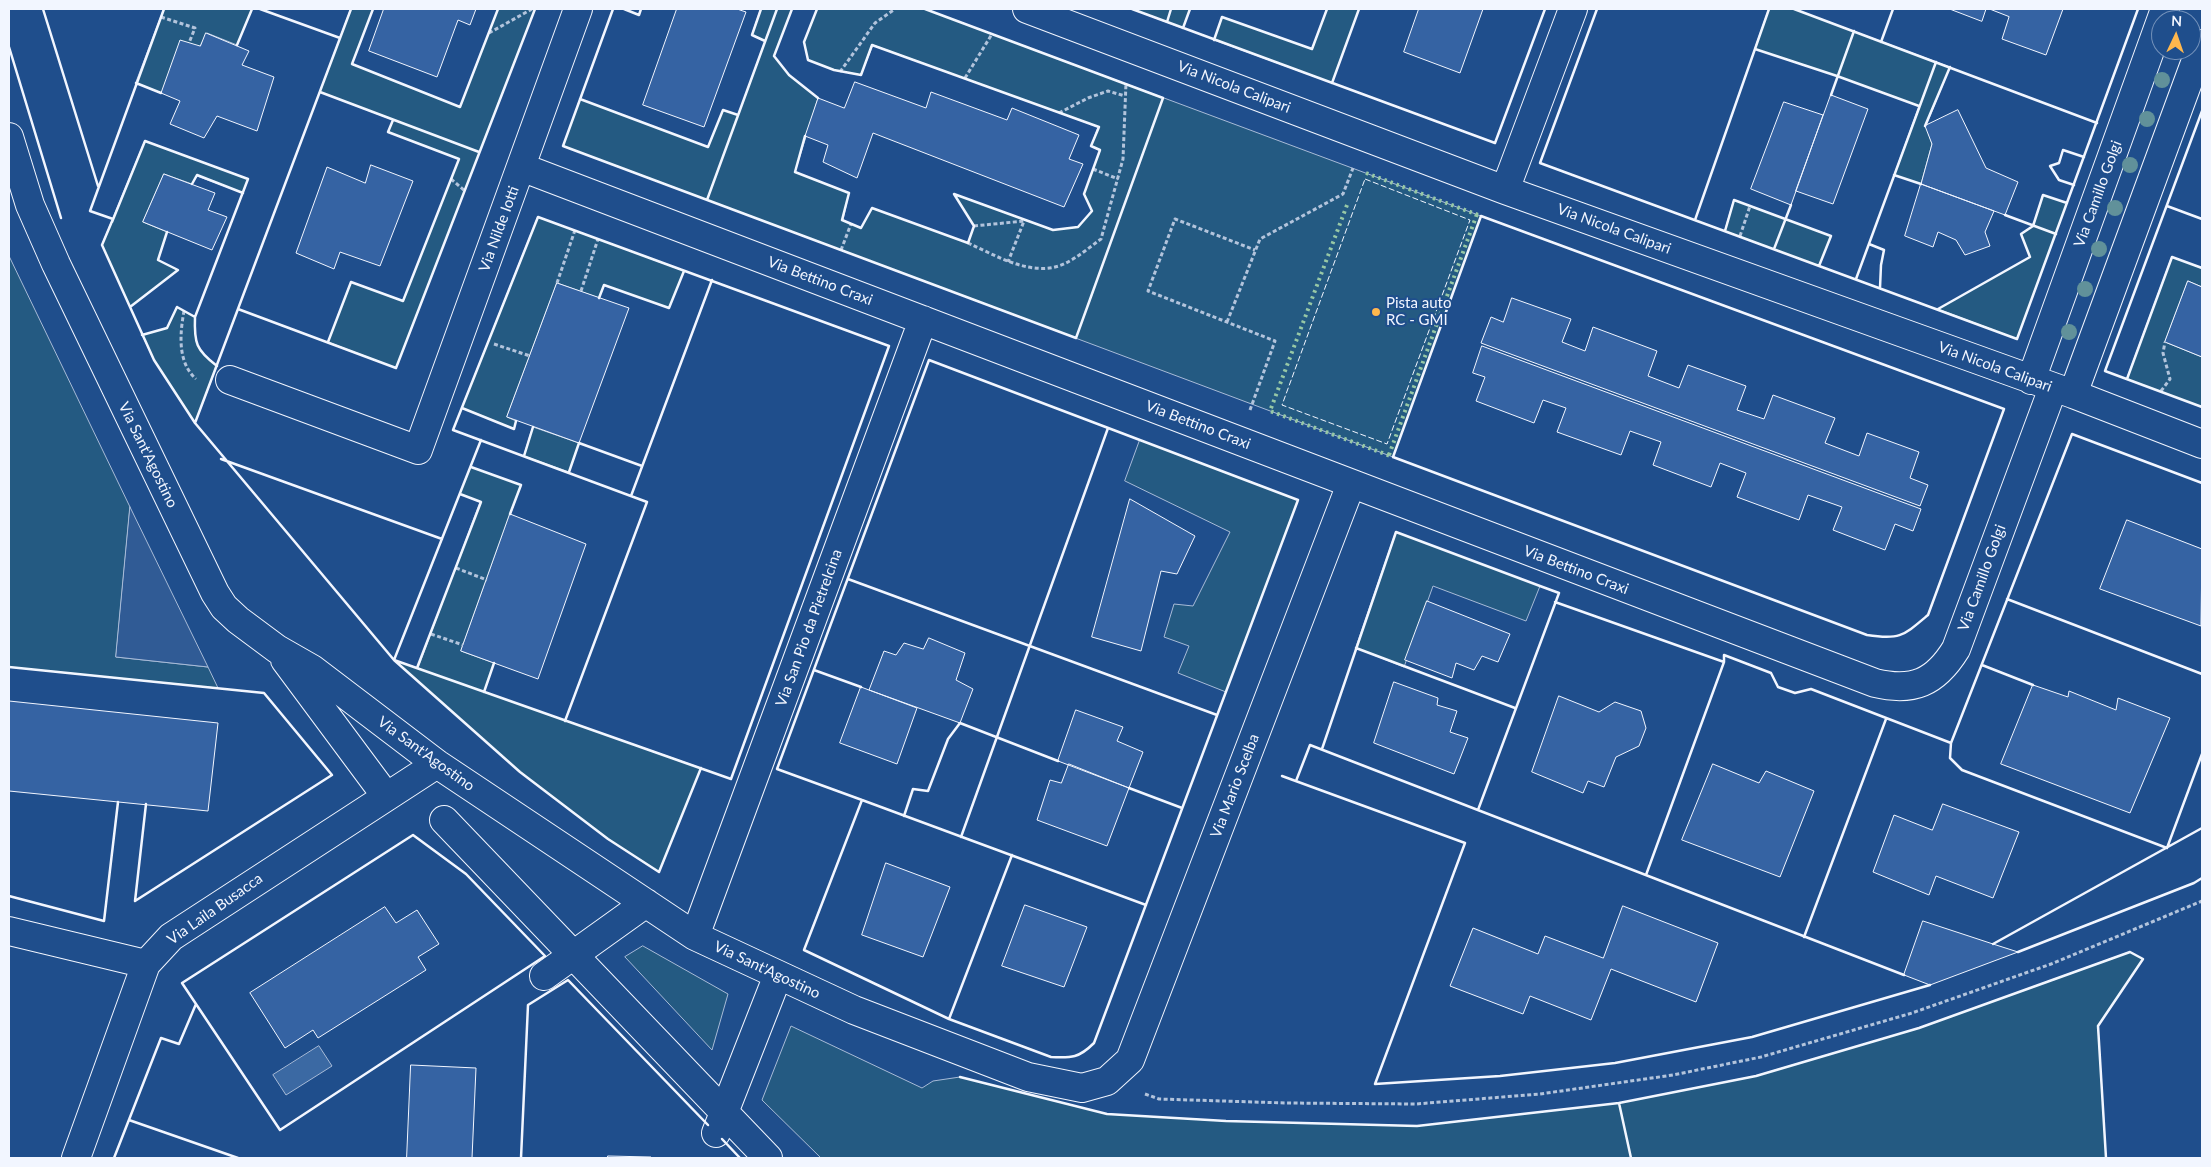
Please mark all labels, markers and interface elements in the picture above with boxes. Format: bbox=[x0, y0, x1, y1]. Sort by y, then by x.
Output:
north arrow bbox=[2151, 10, 2201, 60]
text: N bbox=[2171, 12, 2183, 29]
street label: Via Nicola Calipari bbox=[1175, 57, 1293, 117]
street label: Via Camillo Golgi bbox=[2070, 138, 2126, 250]
street label: Via Nilde Iotti bbox=[475, 184, 523, 274]
street label: Via Nicola Calipari bbox=[1555, 200, 1673, 258]
street label: Via Bettino Craxi bbox=[765, 253, 875, 309]
place label: Pista auto RC - GMI bbox=[1386, 294, 1451, 329]
marker: Pista auto RC - GMI bbox=[1370, 306, 1382, 318]
street label: Via Nicola Calipari bbox=[1936, 338, 2054, 396]
street label: Via Bettino Craxi bbox=[1143, 397, 1253, 453]
street label: Via Sant'Agostino bbox=[115, 399, 181, 511]
street label: Via Camillo Golgi bbox=[1954, 522, 2010, 634]
street label: Via Bettino Craxi bbox=[1521, 542, 1631, 598]
street label: Via San Pio da Pietrelcina bbox=[772, 547, 846, 709]
street label: Via Sant'Agostino bbox=[374, 713, 478, 795]
street label: Via Mario Scelba bbox=[1207, 731, 1263, 841]
street label: Via Laila Busacca bbox=[164, 869, 266, 949]
street label: Via Sant'Agostino bbox=[711, 937, 823, 1003]

